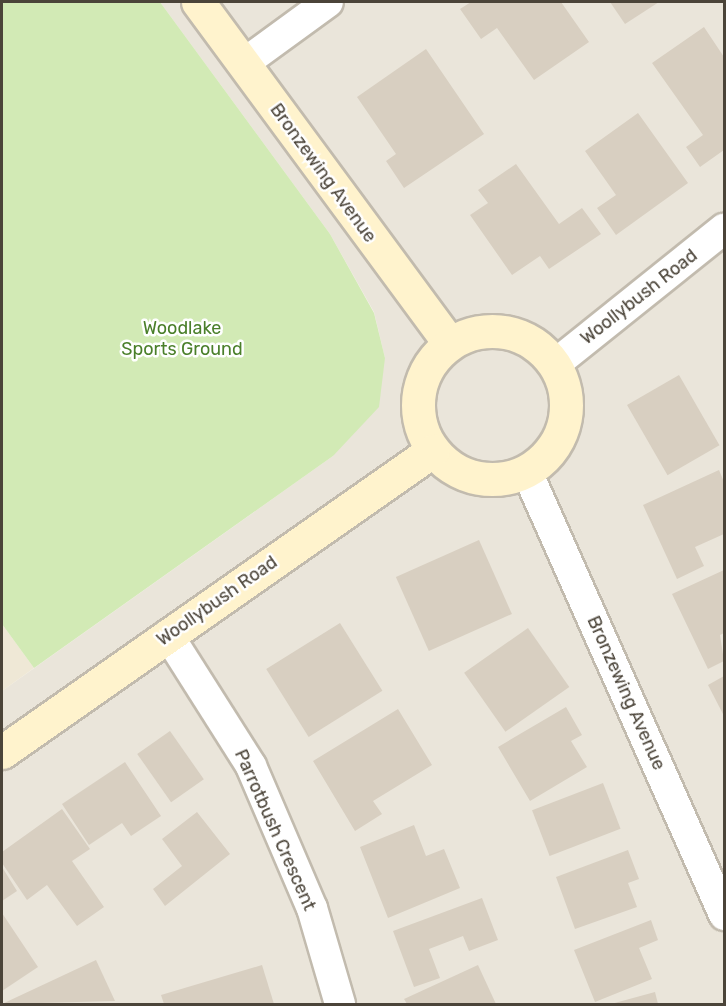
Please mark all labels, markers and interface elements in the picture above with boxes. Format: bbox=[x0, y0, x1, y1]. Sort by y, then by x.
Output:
street label: Bronzewing Avenue bbox=[265, 99, 381, 247]
street label: Woollybush Road bbox=[576, 245, 702, 349]
park label: Woodlake Sports Ground bbox=[121, 318, 243, 360]
street label: Woollybush Road bbox=[153, 551, 281, 651]
street label: Bronzewing Avenue bbox=[582, 612, 670, 774]
street label: Parrotbush Crescent bbox=[230, 746, 320, 914]

